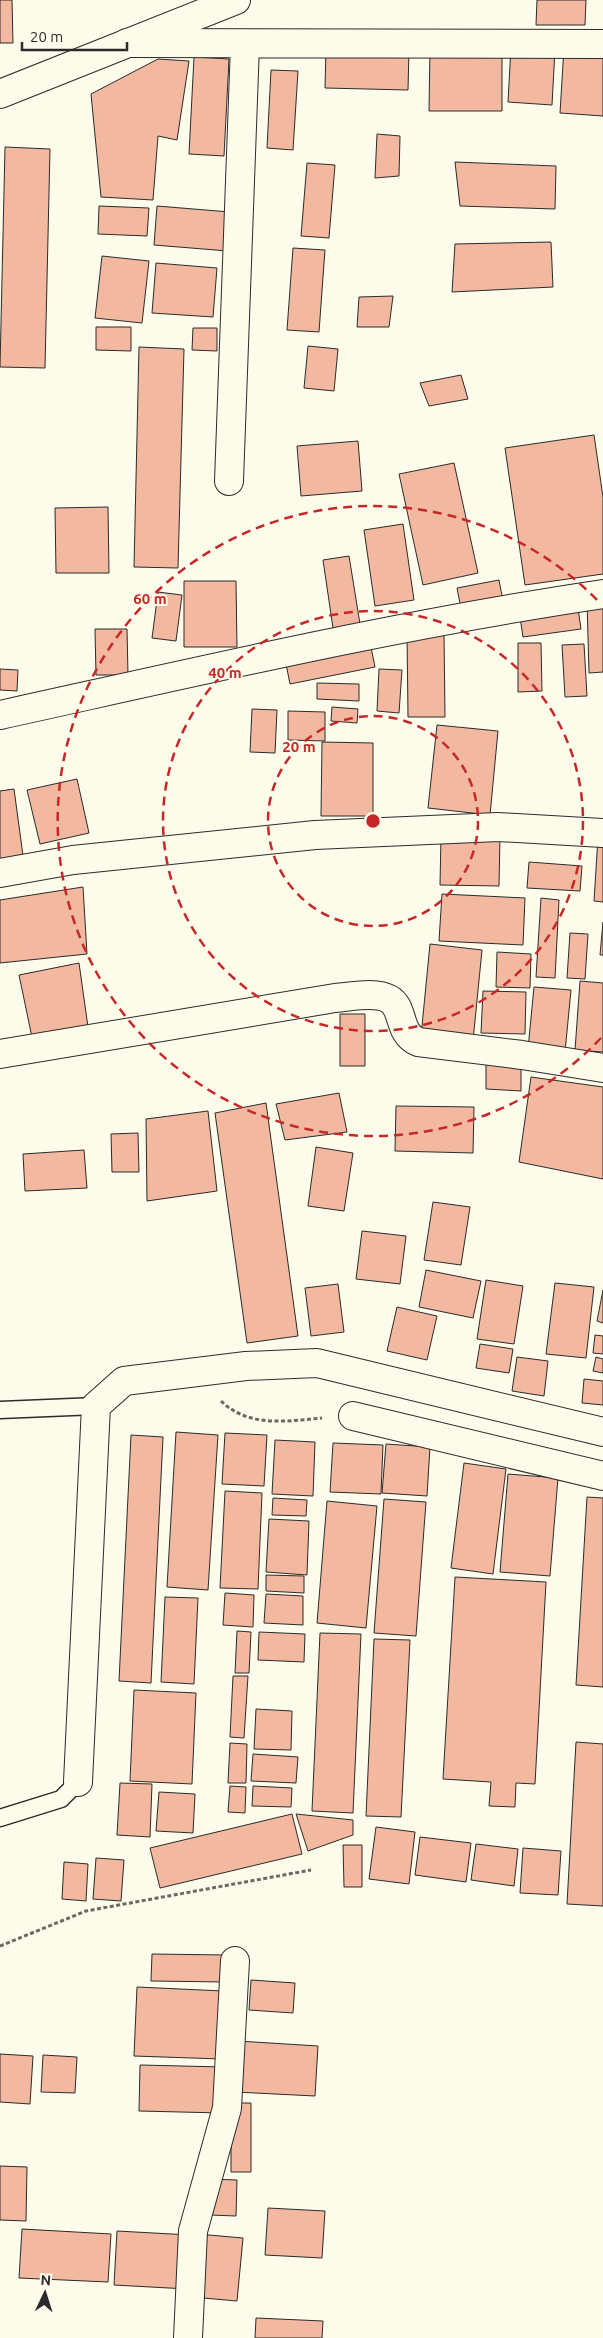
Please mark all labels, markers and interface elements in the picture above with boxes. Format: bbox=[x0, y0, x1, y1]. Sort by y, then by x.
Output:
scale bar bbox=[22, 20, 128, 52]
text: 20 m bbox=[30, 28, 63, 45]
text: 60 m bbox=[133, 590, 167, 607]
text: 40 m bbox=[208, 664, 242, 681]
text: 20 m bbox=[282, 738, 316, 755]
centre of rings bbox=[364, 812, 382, 830]
north arrow bbox=[20, 2268, 70, 2318]
text: N bbox=[40, 2272, 52, 2288]

